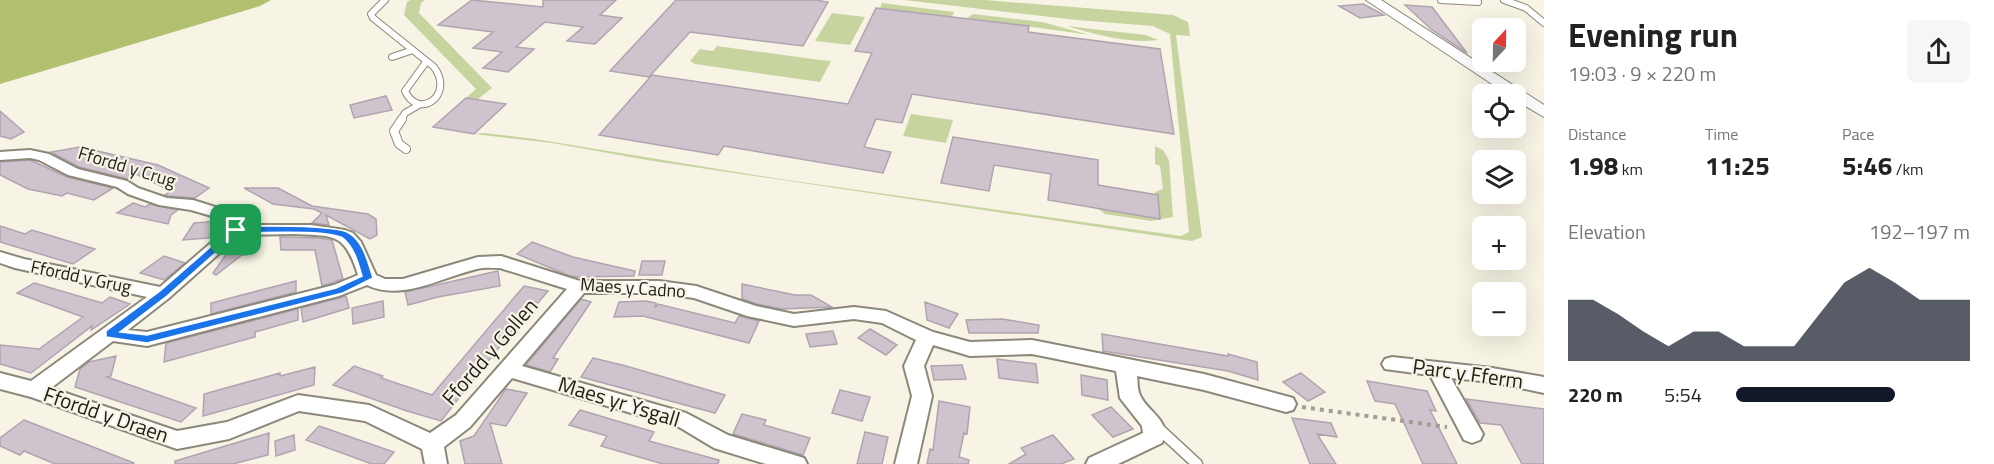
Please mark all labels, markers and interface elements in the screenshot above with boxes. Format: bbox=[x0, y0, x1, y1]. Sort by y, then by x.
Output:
text: Evening run bbox=[1568, 10, 1738, 60]
north arrow bbox=[1472, 18, 1526, 72]
map controls bbox=[1472, 18, 1526, 336]
button: share bbox=[1907, 20, 1970, 83]
text: 19:03 · 9 × 220 m bbox=[1568, 58, 1716, 89]
button: locate bbox=[1472, 84, 1526, 138]
text: Distance bbox=[1568, 122, 1626, 146]
text: Time bbox=[1705, 122, 1738, 146]
text: Pace bbox=[1842, 122, 1874, 146]
street label: Ffordd y Crug bbox=[75, 139, 179, 194]
text: 1.98 bbox=[1568, 146, 1618, 185]
text: 11:25 bbox=[1705, 146, 1770, 185]
text: 5:46 bbox=[1842, 146, 1892, 185]
button: layers bbox=[1472, 150, 1526, 204]
text: km bbox=[1618, 157, 1643, 181]
text: /km bbox=[1892, 157, 1924, 181]
pin bbox=[210, 204, 261, 255]
icon: arrive bbox=[219, 213, 252, 246]
button: + bbox=[1472, 216, 1526, 270]
text: Elevation bbox=[1568, 216, 1646, 247]
text: 192–197 m bbox=[1869, 216, 1970, 247]
street label: Ffordd y Grug bbox=[28, 253, 134, 300]
street label: Maes y Cadno bbox=[579, 270, 687, 305]
button: − bbox=[1472, 282, 1526, 336]
street label: Ffordd y Gollen bbox=[434, 291, 545, 412]
street label: Parc y Fferm bbox=[1411, 349, 1526, 397]
street label: Maes yr Ysgall bbox=[555, 367, 684, 435]
street label: Ffordd y Draen bbox=[39, 378, 173, 450]
text: 220 m bbox=[1568, 379, 1623, 410]
text: 5:54 bbox=[1664, 379, 1702, 410]

